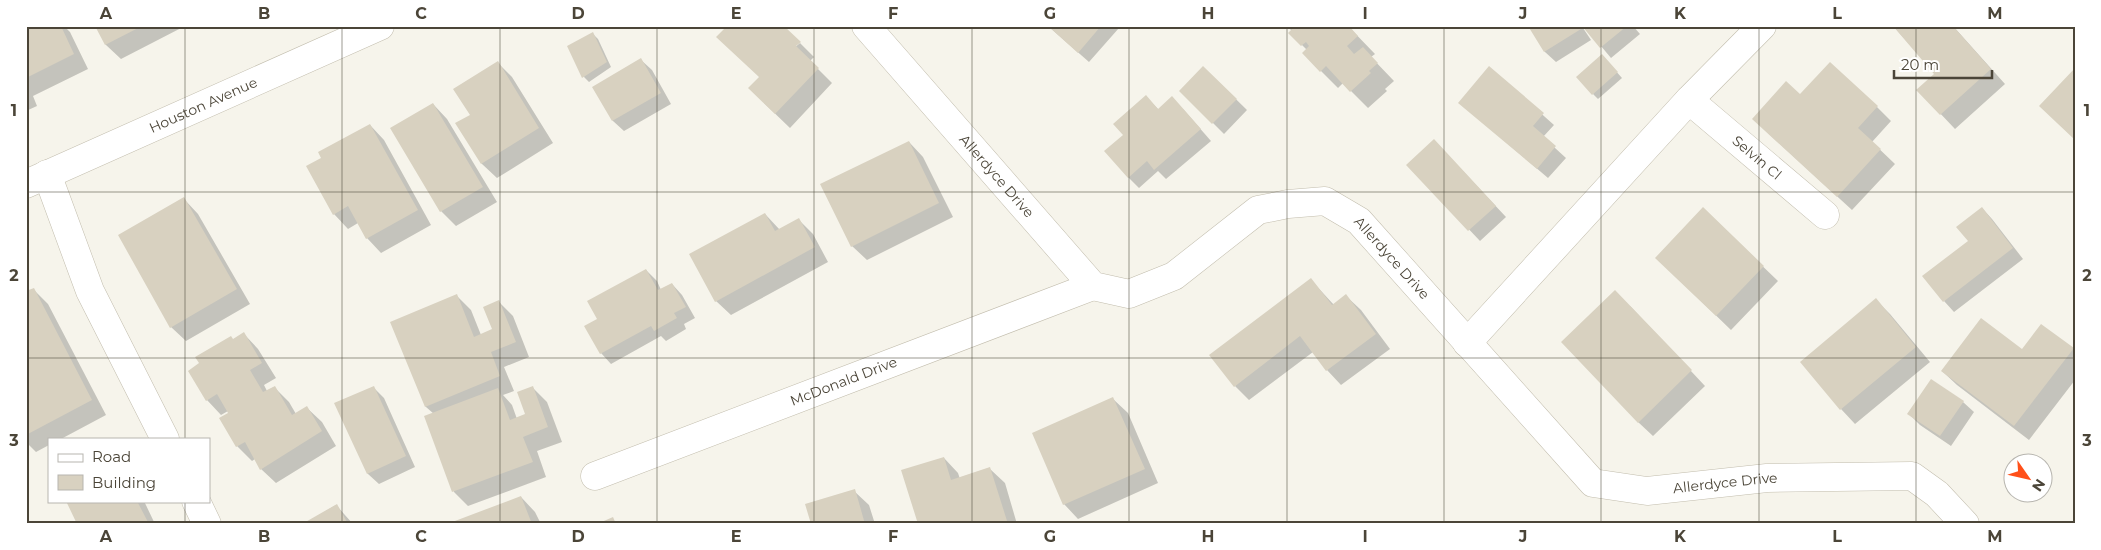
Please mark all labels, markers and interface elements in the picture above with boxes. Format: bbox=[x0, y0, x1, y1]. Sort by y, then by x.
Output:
text: A bbox=[99, 4, 113, 23]
text: B bbox=[258, 4, 270, 23]
text: C bbox=[415, 4, 427, 23]
text: D bbox=[571, 4, 585, 23]
text: E bbox=[731, 4, 741, 23]
text: F bbox=[888, 4, 898, 23]
text: G bbox=[1044, 4, 1056, 23]
text: H bbox=[1202, 4, 1214, 23]
text: I bbox=[1362, 4, 1368, 23]
text: J bbox=[1518, 4, 1527, 23]
text: K bbox=[1674, 4, 1687, 23]
text: L bbox=[1832, 4, 1842, 23]
text: M bbox=[1987, 4, 2003, 23]
scale bar bbox=[1894, 48, 1991, 80]
text: 20 m bbox=[1901, 55, 1939, 74]
street label: Houston Avenue bbox=[146, 73, 260, 137]
text: 1 bbox=[11, 101, 17, 120]
text: 1 bbox=[2084, 101, 2090, 120]
street label: Allerdyce Drive bbox=[956, 130, 1038, 221]
street label: Selvin Cl bbox=[1729, 132, 1785, 183]
street label: Allerdyce Drive bbox=[1350, 213, 1434, 303]
text: 2 bbox=[9, 266, 19, 285]
text: 2 bbox=[2082, 266, 2092, 285]
street label: McDonald Drive bbox=[788, 353, 900, 410]
text: 3 bbox=[8, 431, 19, 450]
text: 3 bbox=[2081, 431, 2092, 450]
legend bbox=[48, 438, 210, 502]
text: Road bbox=[92, 447, 131, 466]
north arrow bbox=[2004, 452, 2054, 502]
street label: Allerdyce Drive bbox=[1672, 469, 1778, 497]
text: Building bbox=[92, 473, 156, 492]
text: N bbox=[2028, 476, 2049, 495]
text: A bbox=[99, 527, 113, 546]
text: B bbox=[258, 527, 270, 546]
text: C bbox=[415, 527, 427, 546]
text: D bbox=[571, 527, 585, 546]
text: E bbox=[731, 527, 741, 546]
text: F bbox=[888, 527, 898, 546]
text: G bbox=[1044, 527, 1056, 546]
text: H bbox=[1202, 527, 1214, 546]
text: I bbox=[1362, 527, 1368, 546]
text: J bbox=[1518, 527, 1527, 546]
text: K bbox=[1674, 527, 1687, 546]
text: L bbox=[1832, 527, 1842, 546]
text: M bbox=[1987, 527, 2003, 546]

